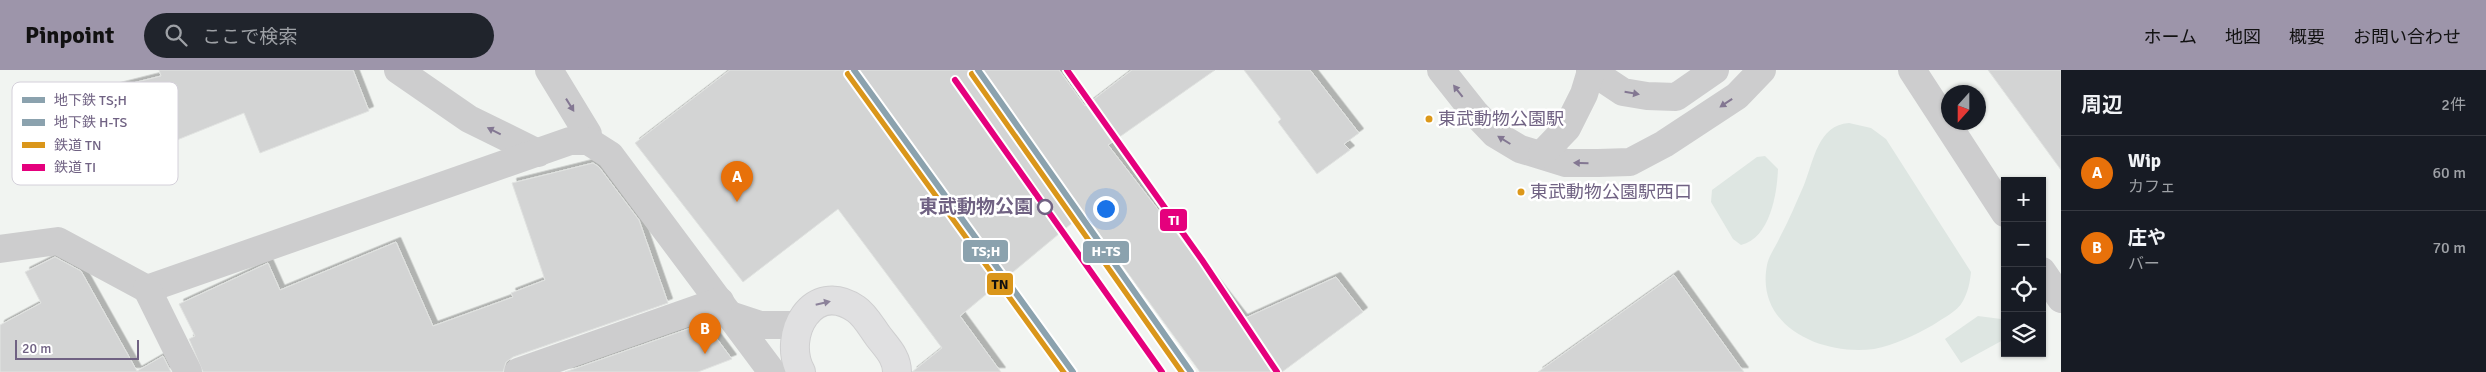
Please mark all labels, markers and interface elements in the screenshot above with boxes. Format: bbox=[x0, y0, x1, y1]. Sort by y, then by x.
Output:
search box bbox=[144, 13, 494, 58]
text: Pinpoint bbox=[25, 20, 114, 50]
icon: search bbox=[162, 21, 190, 49]
text: ここで検索 bbox=[202, 25, 297, 49]
text: ホーム bbox=[2144, 26, 2197, 48]
text: 地図 bbox=[2225, 26, 2261, 48]
text: 概要 bbox=[2289, 26, 2325, 48]
text: お問い合わせ bbox=[2353, 26, 2461, 48]
legend bbox=[12, 82, 178, 185]
one-way arrow bbox=[1453, 85, 1463, 98]
north arrow bbox=[1941, 85, 1986, 130]
one-way arrow bbox=[1624, 90, 1640, 98]
text: 地下鉄 TS;H bbox=[54, 92, 127, 109]
text: 周辺 bbox=[2081, 92, 2123, 118]
text: 2件 bbox=[2441, 95, 2466, 115]
one-way arrow bbox=[566, 98, 575, 111]
one-way arrow bbox=[1720, 98, 1733, 108]
place label: 東武動物公園駅 bbox=[1438, 108, 1564, 130]
text: 地下鉄 H-TS bbox=[54, 114, 128, 131]
marker: 東武動物公園駅 bbox=[1424, 114, 1434, 124]
one-way arrow bbox=[487, 127, 501, 135]
one-way arrow bbox=[1498, 135, 1511, 145]
text: 鉄道 TN bbox=[54, 137, 101, 154]
text: Wip bbox=[2128, 149, 2161, 173]
text: 鉄道 TI bbox=[54, 159, 96, 176]
one-way arrow bbox=[1573, 159, 1589, 167]
pin: A bbox=[721, 161, 753, 202]
text: A bbox=[2092, 163, 2102, 183]
text: 60 m bbox=[2432, 163, 2466, 183]
map controls bbox=[2001, 177, 2046, 357]
button: + bbox=[2001, 177, 2046, 222]
text: カフェ bbox=[2128, 177, 2176, 197]
place label: 東武動物公園駅西口 bbox=[1530, 181, 1692, 203]
marker: 東武動物公園駅西口 bbox=[1516, 187, 1526, 197]
place label: 東武動物公園 bbox=[919, 195, 1033, 219]
your location bbox=[1093, 196, 1119, 222]
marker: 東武動物公園 bbox=[1037, 199, 1053, 215]
line badge: TI bbox=[1159, 208, 1188, 232]
text: TI bbox=[1168, 212, 1180, 229]
button: − bbox=[2001, 222, 2046, 267]
text: 庄や bbox=[2128, 226, 2166, 250]
text: B bbox=[2092, 238, 2102, 258]
text: 70 m bbox=[2432, 238, 2466, 258]
line badge: TS;H bbox=[962, 239, 1009, 263]
line badge: H-TS bbox=[1082, 240, 1130, 264]
text: TS;H bbox=[972, 243, 1000, 260]
text: H-TS bbox=[1091, 243, 1121, 260]
text: バー bbox=[2128, 254, 2160, 274]
button: locate bbox=[2001, 267, 2046, 312]
line badge: TN bbox=[986, 272, 1014, 296]
text: TN bbox=[992, 276, 1008, 293]
one-way arrow bbox=[816, 299, 831, 307]
button: layers bbox=[2001, 312, 2046, 357]
pin: B bbox=[689, 313, 721, 354]
scale bar bbox=[15, 337, 139, 360]
text: 20 m bbox=[22, 340, 51, 357]

